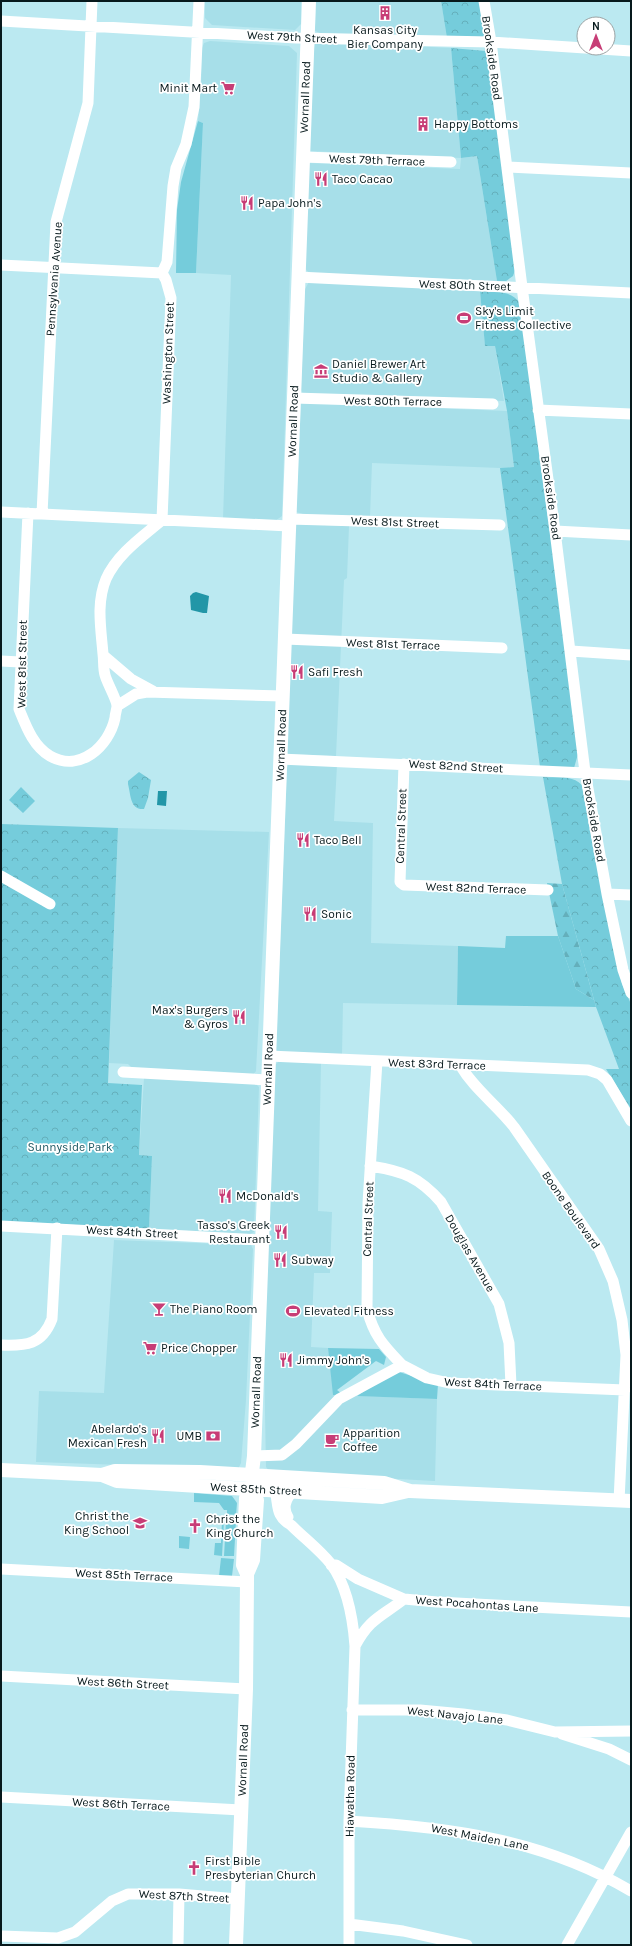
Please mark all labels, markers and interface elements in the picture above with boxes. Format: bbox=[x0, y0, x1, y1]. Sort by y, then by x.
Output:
building icon: Kansas City Bier Company bbox=[377, 5, 393, 21]
street label: Brookside Road bbox=[479, 15, 505, 101]
north arrow bbox=[576, 16, 616, 56]
text: N bbox=[592, 20, 600, 33]
place label: Kansas City Bier Company bbox=[347, 23, 423, 51]
street label: West 79th Street bbox=[247, 28, 338, 46]
street label: Wornall Road bbox=[297, 61, 313, 133]
supermarket icon: Minit Mart bbox=[220, 80, 236, 96]
place label: Minit Mart bbox=[159, 81, 217, 95]
building icon: Happy Bottoms bbox=[415, 116, 431, 132]
place label: Happy Bottoms bbox=[434, 117, 518, 131]
street label: West 79th Terrace bbox=[329, 151, 425, 169]
restaurant icon: Taco Cacao bbox=[313, 171, 329, 187]
place label: Taco Cacao bbox=[332, 172, 393, 186]
restaurant icon: Papa John's bbox=[239, 195, 255, 211]
place label: Papa John's bbox=[258, 196, 322, 210]
street label: Pennsylvania Avenue bbox=[43, 221, 65, 337]
street label: West 80th Street bbox=[419, 276, 512, 294]
street label: Washington Street bbox=[159, 301, 177, 404]
place label: Sky's Limit Fitness Collective bbox=[475, 304, 572, 332]
sports icon: Sky's Limit Fitness Collective bbox=[456, 310, 472, 326]
place label: Daniel Brewer Art Studio & Gallery bbox=[332, 357, 426, 385]
museum icon: Daniel Brewer Art Studio & Gallery bbox=[313, 363, 329, 379]
street label: Wornall Road bbox=[285, 385, 301, 457]
street label: West 80th Terrace bbox=[344, 393, 442, 409]
street label: Brookside Road bbox=[538, 455, 564, 541]
street label: West 81st Street bbox=[351, 513, 440, 531]
street label: West 81st Street bbox=[14, 619, 30, 708]
street label: West 81st Terrace bbox=[346, 635, 440, 653]
restaurant icon: Safi Fresh bbox=[289, 664, 305, 680]
place label: Safi Fresh bbox=[308, 665, 363, 679]
street label: Wornall Road bbox=[273, 709, 289, 781]
street label: West 82nd Street bbox=[408, 757, 504, 775]
street label: Brookside Road bbox=[580, 777, 608, 863]
street label: Central Street bbox=[393, 788, 409, 864]
restaurant icon: Taco Bell bbox=[295, 832, 311, 848]
place label: Taco Bell bbox=[314, 833, 362, 847]
street label: West 82nd Terrace bbox=[425, 879, 527, 897]
restaurant icon: Sonic bbox=[302, 906, 318, 922]
place label: Sonic bbox=[321, 907, 352, 921]
place label: Max's Burgers & Gyros bbox=[152, 1003, 228, 1031]
restaurant icon: Max's Burgers & Gyros bbox=[231, 1009, 247, 1025]
street label: Wornall Road bbox=[260, 1033, 276, 1105]
street label: West 83rd Terrace bbox=[388, 1055, 486, 1073]
park label: Sunnyside Park bbox=[28, 1140, 113, 1154]
street label: Boone Boulevard bbox=[539, 1168, 603, 1252]
street label: Central Street bbox=[360, 1181, 376, 1257]
restaurant icon: McDonald's bbox=[217, 1188, 233, 1204]
place label: McDonald's bbox=[236, 1189, 299, 1203]
street label: Douglas Avenue bbox=[442, 1212, 498, 1294]
place label: Tasso's Greek Restaurant bbox=[197, 1218, 270, 1246]
street label: West 84th Street bbox=[86, 1223, 179, 1241]
restaurant icon: Tasso's Greek Restaurant bbox=[273, 1224, 289, 1240]
restaurant icon: Subway bbox=[272, 1252, 288, 1268]
place label: Subway bbox=[291, 1253, 334, 1267]
bar icon: The Piano Room bbox=[151, 1301, 167, 1317]
place label: The Piano Room bbox=[170, 1302, 257, 1316]
sports icon: Elevated Fitness bbox=[285, 1303, 301, 1319]
place label: Elevated Fitness bbox=[304, 1304, 394, 1318]
supermarket icon: Price Chopper bbox=[142, 1340, 158, 1356]
place label: Price Chopper bbox=[161, 1341, 237, 1355]
restaurant icon: Jimmy John's bbox=[278, 1352, 294, 1368]
place label: Jimmy John's bbox=[297, 1353, 370, 1367]
street label: Wornall Road bbox=[248, 1356, 264, 1428]
street label: West 84th Terrace bbox=[444, 1374, 542, 1394]
place label: Abelardo's Mexican Fresh bbox=[68, 1422, 147, 1450]
place label: Apparition Coffee bbox=[343, 1426, 400, 1454]
restaurant icon: Abelardo's Mexican Fresh bbox=[150, 1428, 166, 1444]
bank icon: UMB bbox=[205, 1428, 221, 1444]
place label: UMB bbox=[177, 1429, 202, 1443]
cafe icon: Apparition Coffee bbox=[324, 1432, 340, 1448]
street label: West 85th Street bbox=[210, 1480, 303, 1498]
place label: Christ the King School bbox=[64, 1509, 129, 1537]
place label: Christ the King Church bbox=[206, 1512, 273, 1540]
school or university icon: Christ the King School bbox=[132, 1515, 148, 1531]
church icon: Christ the King Church bbox=[187, 1518, 203, 1534]
street label: West 85th Terrace bbox=[75, 1565, 173, 1585]
street label: West Pocahontas Lane bbox=[415, 1593, 539, 1615]
street label: West 86th Street bbox=[77, 1674, 170, 1692]
street label: West Navajo Lane bbox=[406, 1703, 504, 1727]
street label: Wornall Road bbox=[235, 1724, 251, 1796]
street label: Hiawatha Road bbox=[342, 1755, 358, 1837]
street label: West 86th Terrace bbox=[72, 1794, 170, 1814]
street label: West Maiden Lane bbox=[430, 1821, 530, 1853]
place label: First Bible Presbyterian Church bbox=[205, 1854, 316, 1882]
church icon: First Bible Presbyterian Church bbox=[186, 1860, 202, 1876]
street label: West 87th Street bbox=[138, 1887, 230, 1905]

